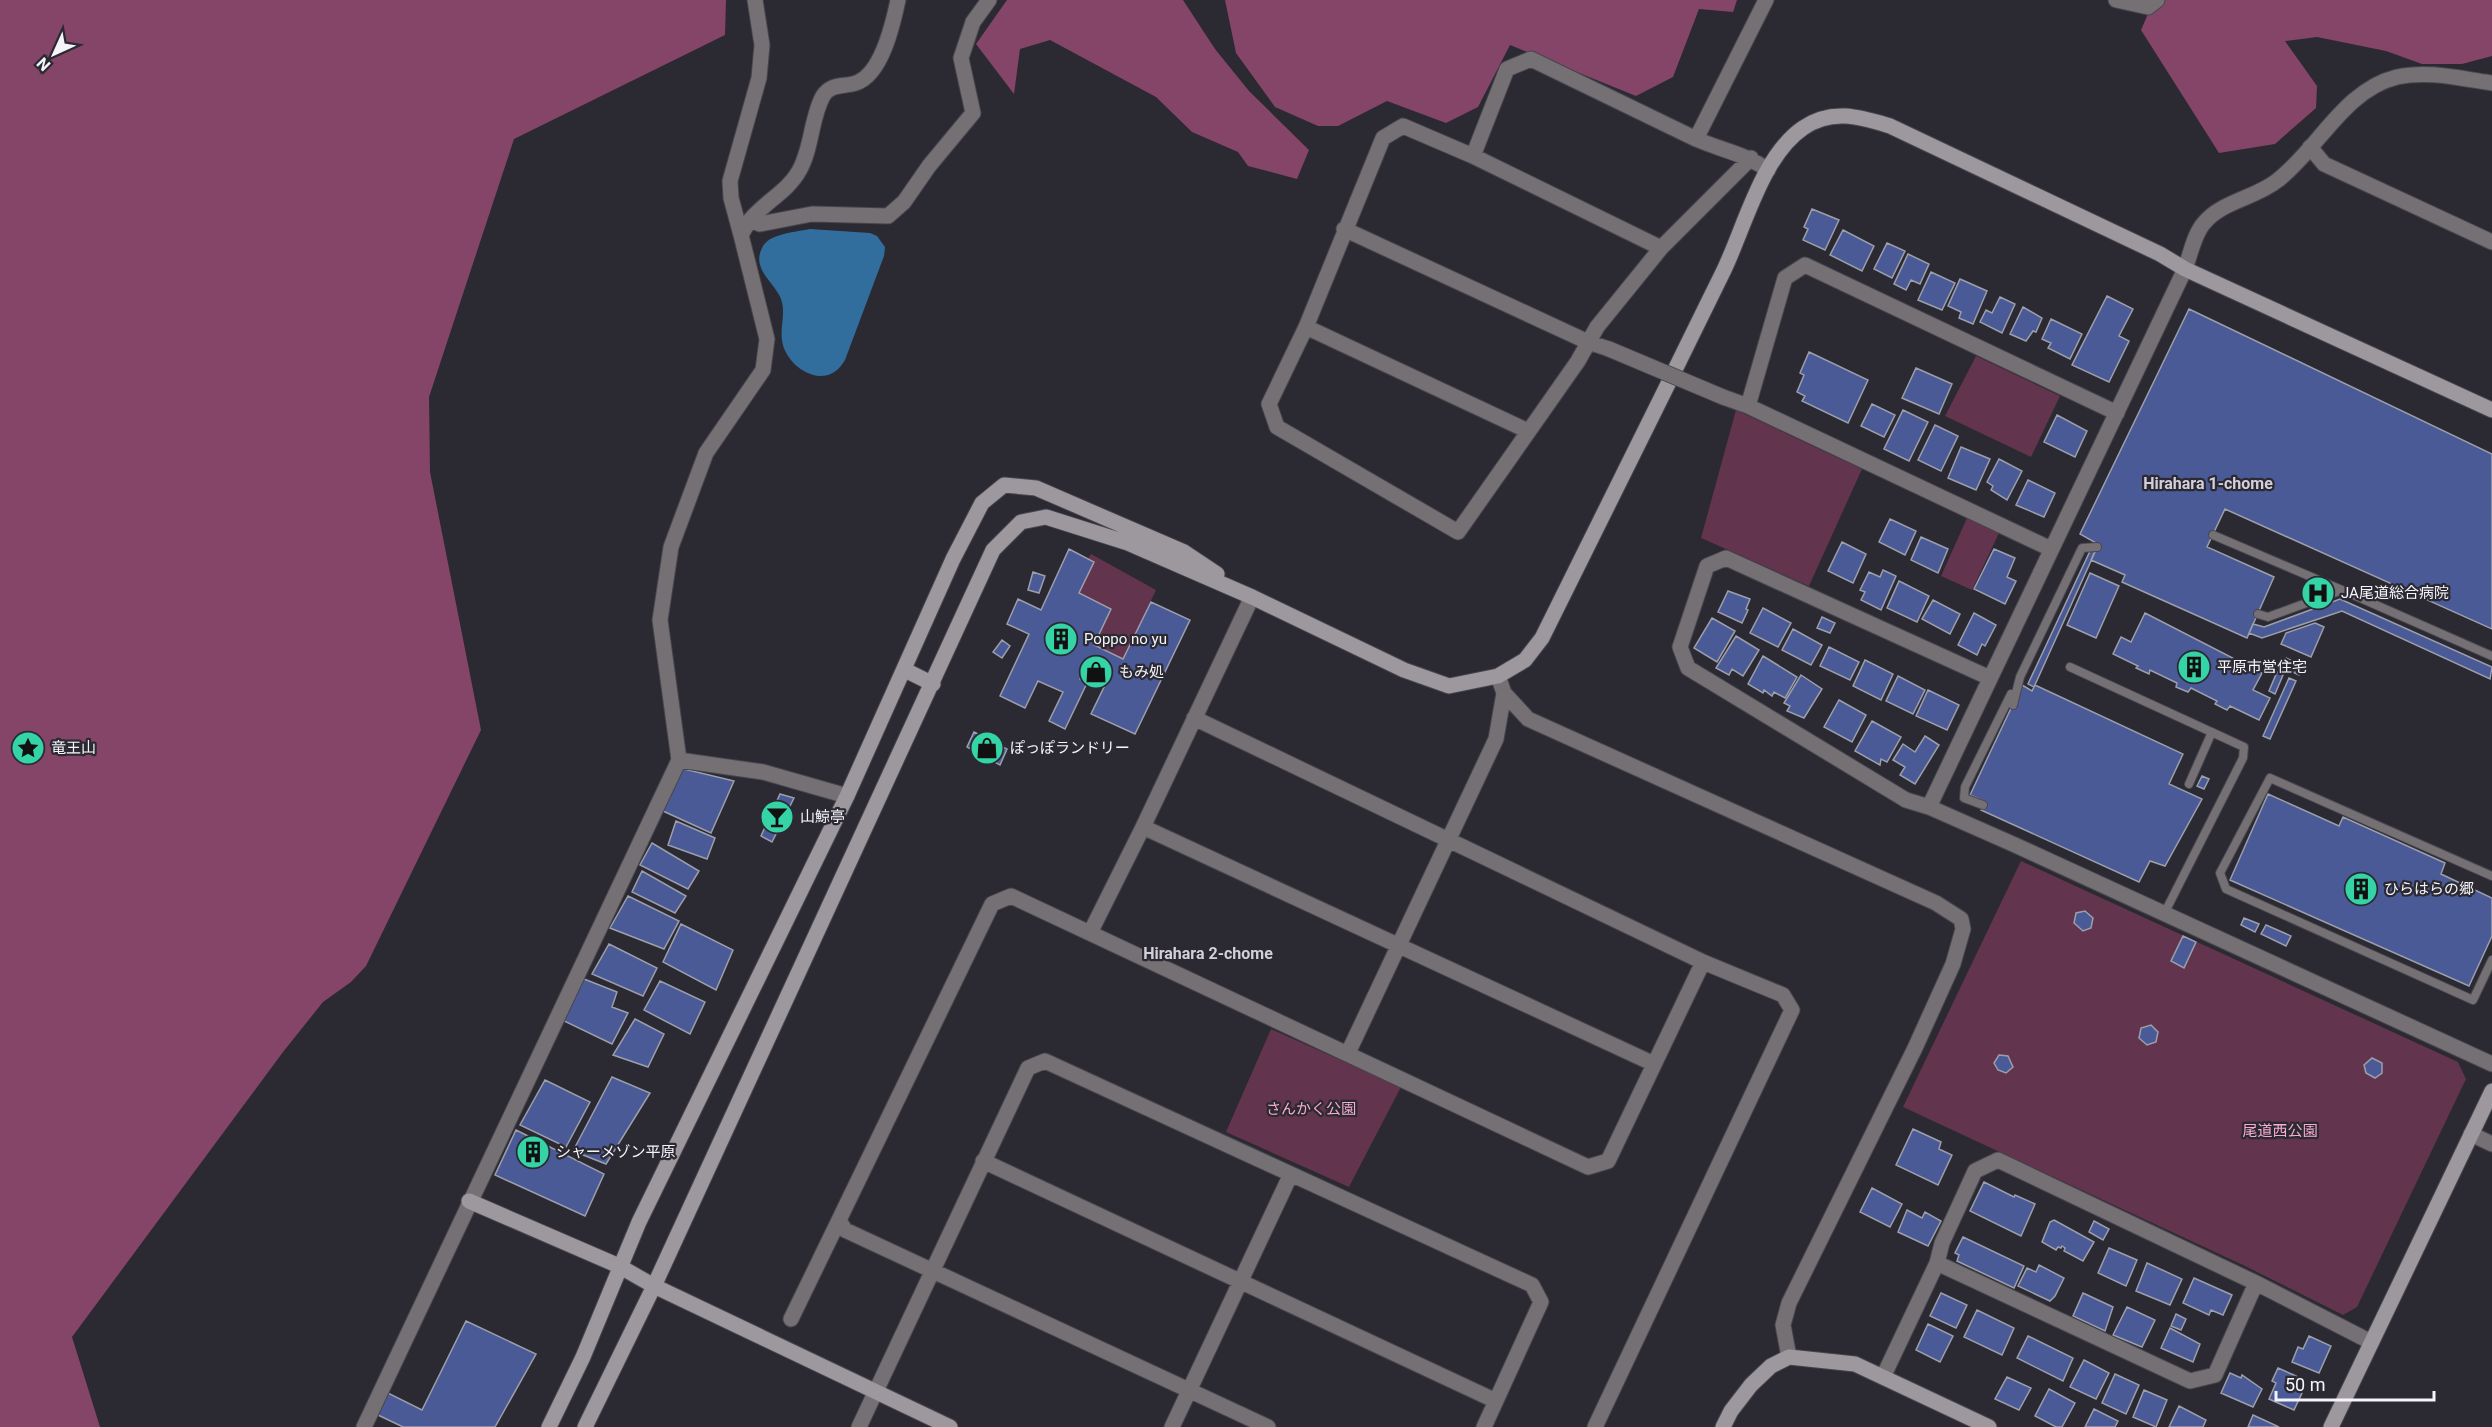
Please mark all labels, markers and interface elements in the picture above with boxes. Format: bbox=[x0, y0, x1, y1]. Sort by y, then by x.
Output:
north arrow bbox=[24, 24, 84, 84]
text: N bbox=[33, 54, 54, 75]
district label: Hirahara 1-chome bbox=[2143, 474, 2273, 493]
hospital icon: JA尾道総合病院 bbox=[2300, 575, 2336, 611]
place label: JA尾道総合病院 bbox=[2341, 584, 2449, 602]
building icon: Poppo no yu bbox=[1043, 621, 1079, 657]
place label: Poppo no yu bbox=[1084, 630, 1167, 648]
building icon: 平原市営住宅 bbox=[2176, 649, 2212, 685]
shop icon: もみ処 bbox=[1078, 654, 1114, 690]
place label: 平原市営住宅 bbox=[2217, 658, 2307, 676]
place label: もみ処 bbox=[1119, 663, 1164, 681]
place icon: 竜王山 bbox=[10, 730, 46, 766]
shop icon: ぽっぽランドリー bbox=[969, 730, 1005, 766]
place label: 竜王山 bbox=[51, 739, 96, 757]
place label: ぽっぽランドリー bbox=[1010, 739, 1130, 757]
bar icon: 山鯨亭 bbox=[759, 799, 795, 835]
place label: 山鯨亭 bbox=[800, 808, 845, 826]
building icon: ひらはらの郷 bbox=[2343, 871, 2379, 907]
place label: ひらはらの郷 bbox=[2384, 880, 2474, 898]
district label: Hirahara 2-chome bbox=[1143, 944, 1273, 963]
park label: さんかく公園 bbox=[1266, 1100, 1356, 1118]
park label: 尾道西公園 bbox=[2242, 1122, 2318, 1140]
building icon: シャーメゾン平原 bbox=[515, 1134, 551, 1170]
place label: シャーメゾン平原 bbox=[556, 1143, 675, 1161]
scale bar bbox=[2276, 1364, 2434, 1402]
text: 50 m bbox=[2285, 1374, 2325, 1395]

